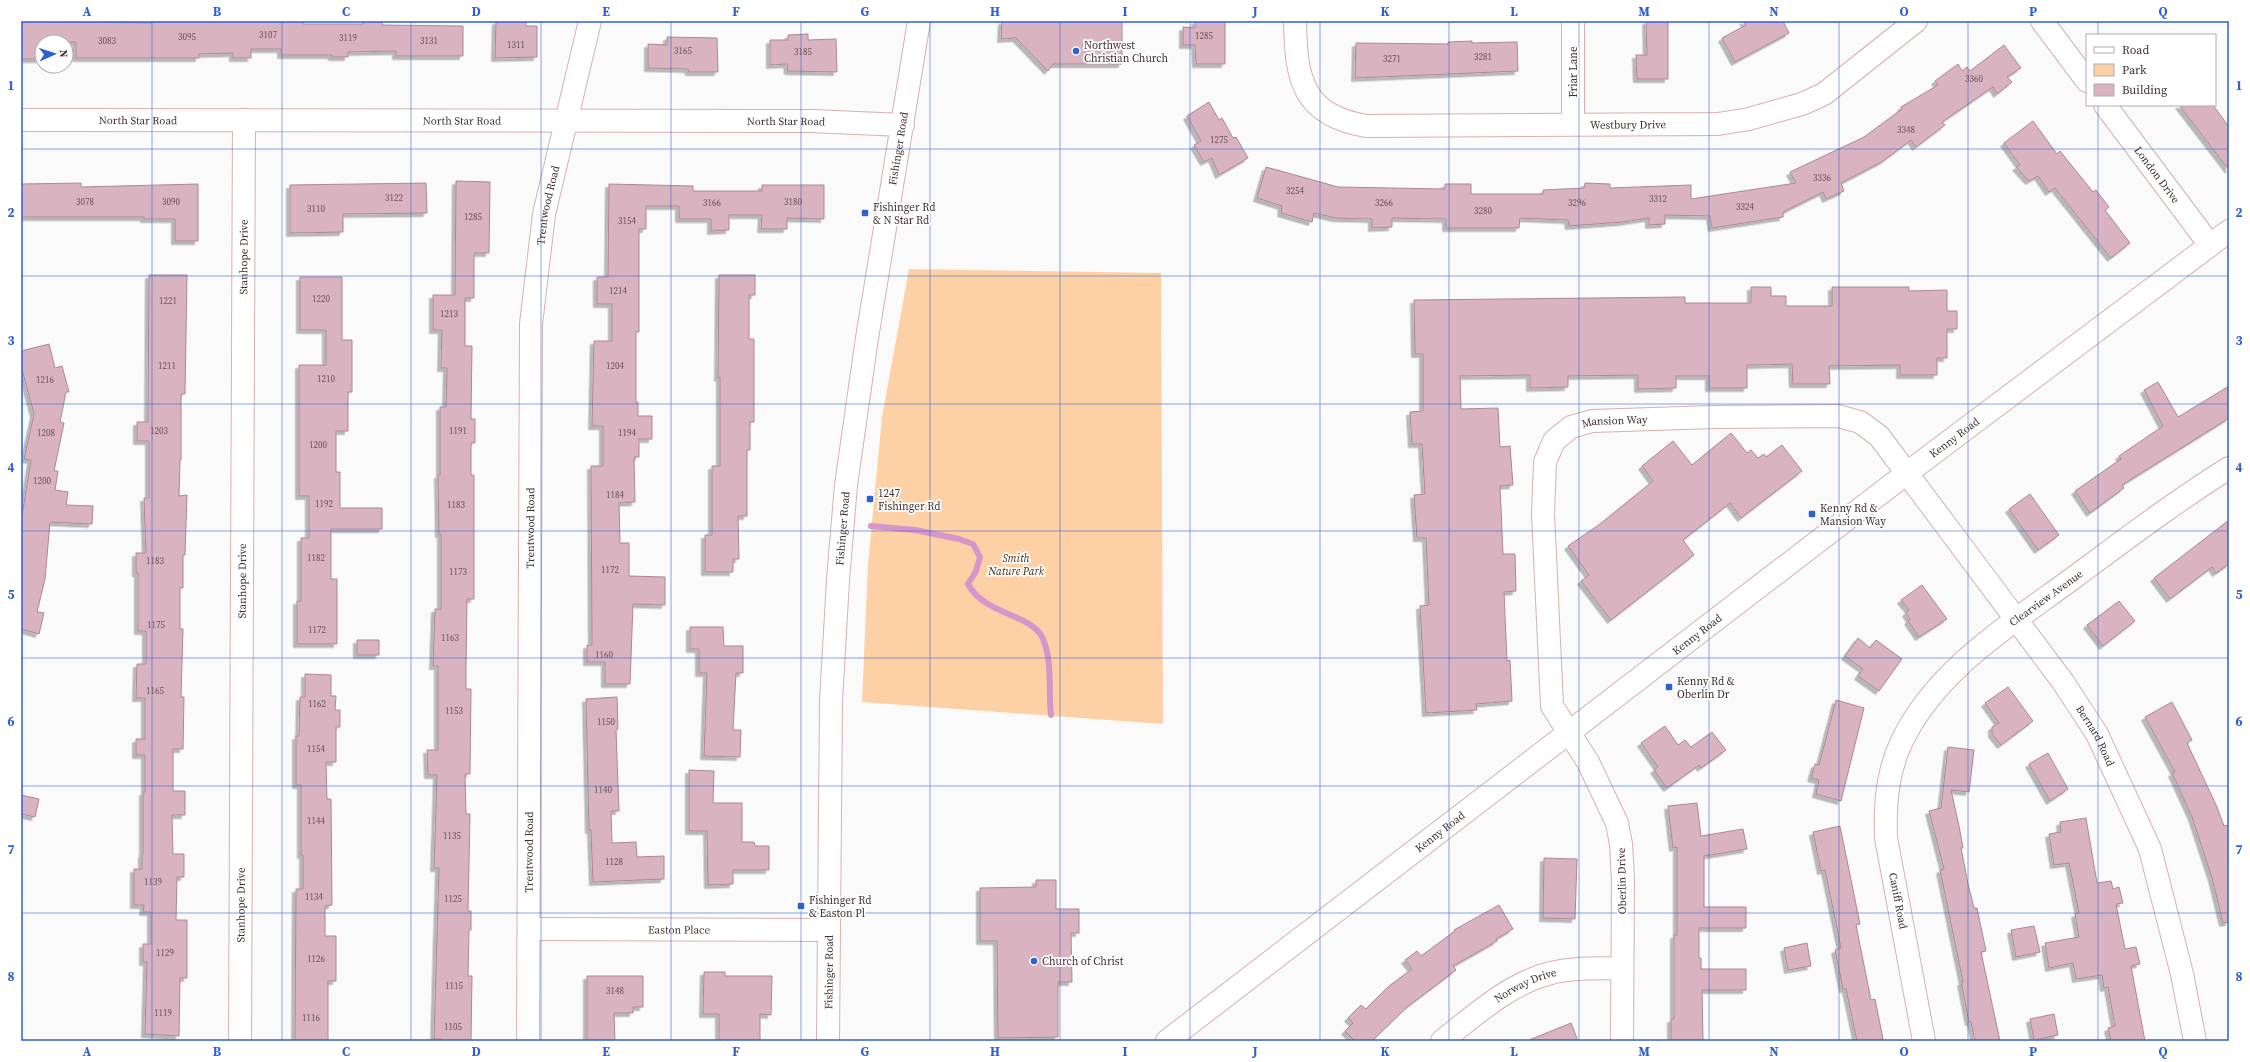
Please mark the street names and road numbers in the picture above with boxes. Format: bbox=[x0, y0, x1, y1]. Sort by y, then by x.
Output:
street label: Friar Lane bbox=[1566, 46, 1581, 98]
street label: Fishinger Road bbox=[885, 110, 912, 186]
street label: North Star Road bbox=[99, 113, 178, 128]
street label: North Star Road bbox=[423, 113, 502, 128]
street label: North Star Road bbox=[747, 113, 826, 129]
street label: Westbury Drive bbox=[1590, 117, 1667, 132]
street label: London Drive bbox=[2131, 143, 2184, 206]
street label: Trentwood Road bbox=[533, 163, 563, 246]
street label: Stanhope Drive bbox=[236, 219, 251, 295]
street label: Mansion Way bbox=[1580, 412, 1648, 431]
street label: Kenny Road bbox=[1926, 413, 1983, 461]
street label: Trentwood Road bbox=[522, 487, 538, 568]
street label: Fishinger Road bbox=[832, 490, 853, 566]
street label: Stanhope Drive bbox=[234, 543, 250, 619]
street label: Clearview Avenue bbox=[2006, 566, 2086, 630]
street label: Kenny Road bbox=[1669, 610, 1725, 658]
street label: Bernard Road bbox=[2073, 702, 2119, 769]
street label: Kenny Road bbox=[1412, 807, 1468, 855]
street label: Trentwood Road bbox=[521, 811, 536, 892]
street label: Oberlin Drive bbox=[1614, 847, 1630, 914]
street label: Stanhope Drive bbox=[233, 867, 248, 943]
street label: Caniff Road bbox=[1885, 872, 1911, 931]
street label: Easton Place bbox=[648, 922, 710, 937]
street label: Fishinger Road bbox=[821, 934, 836, 1009]
street label: Norway Drive bbox=[1491, 964, 1558, 1006]

